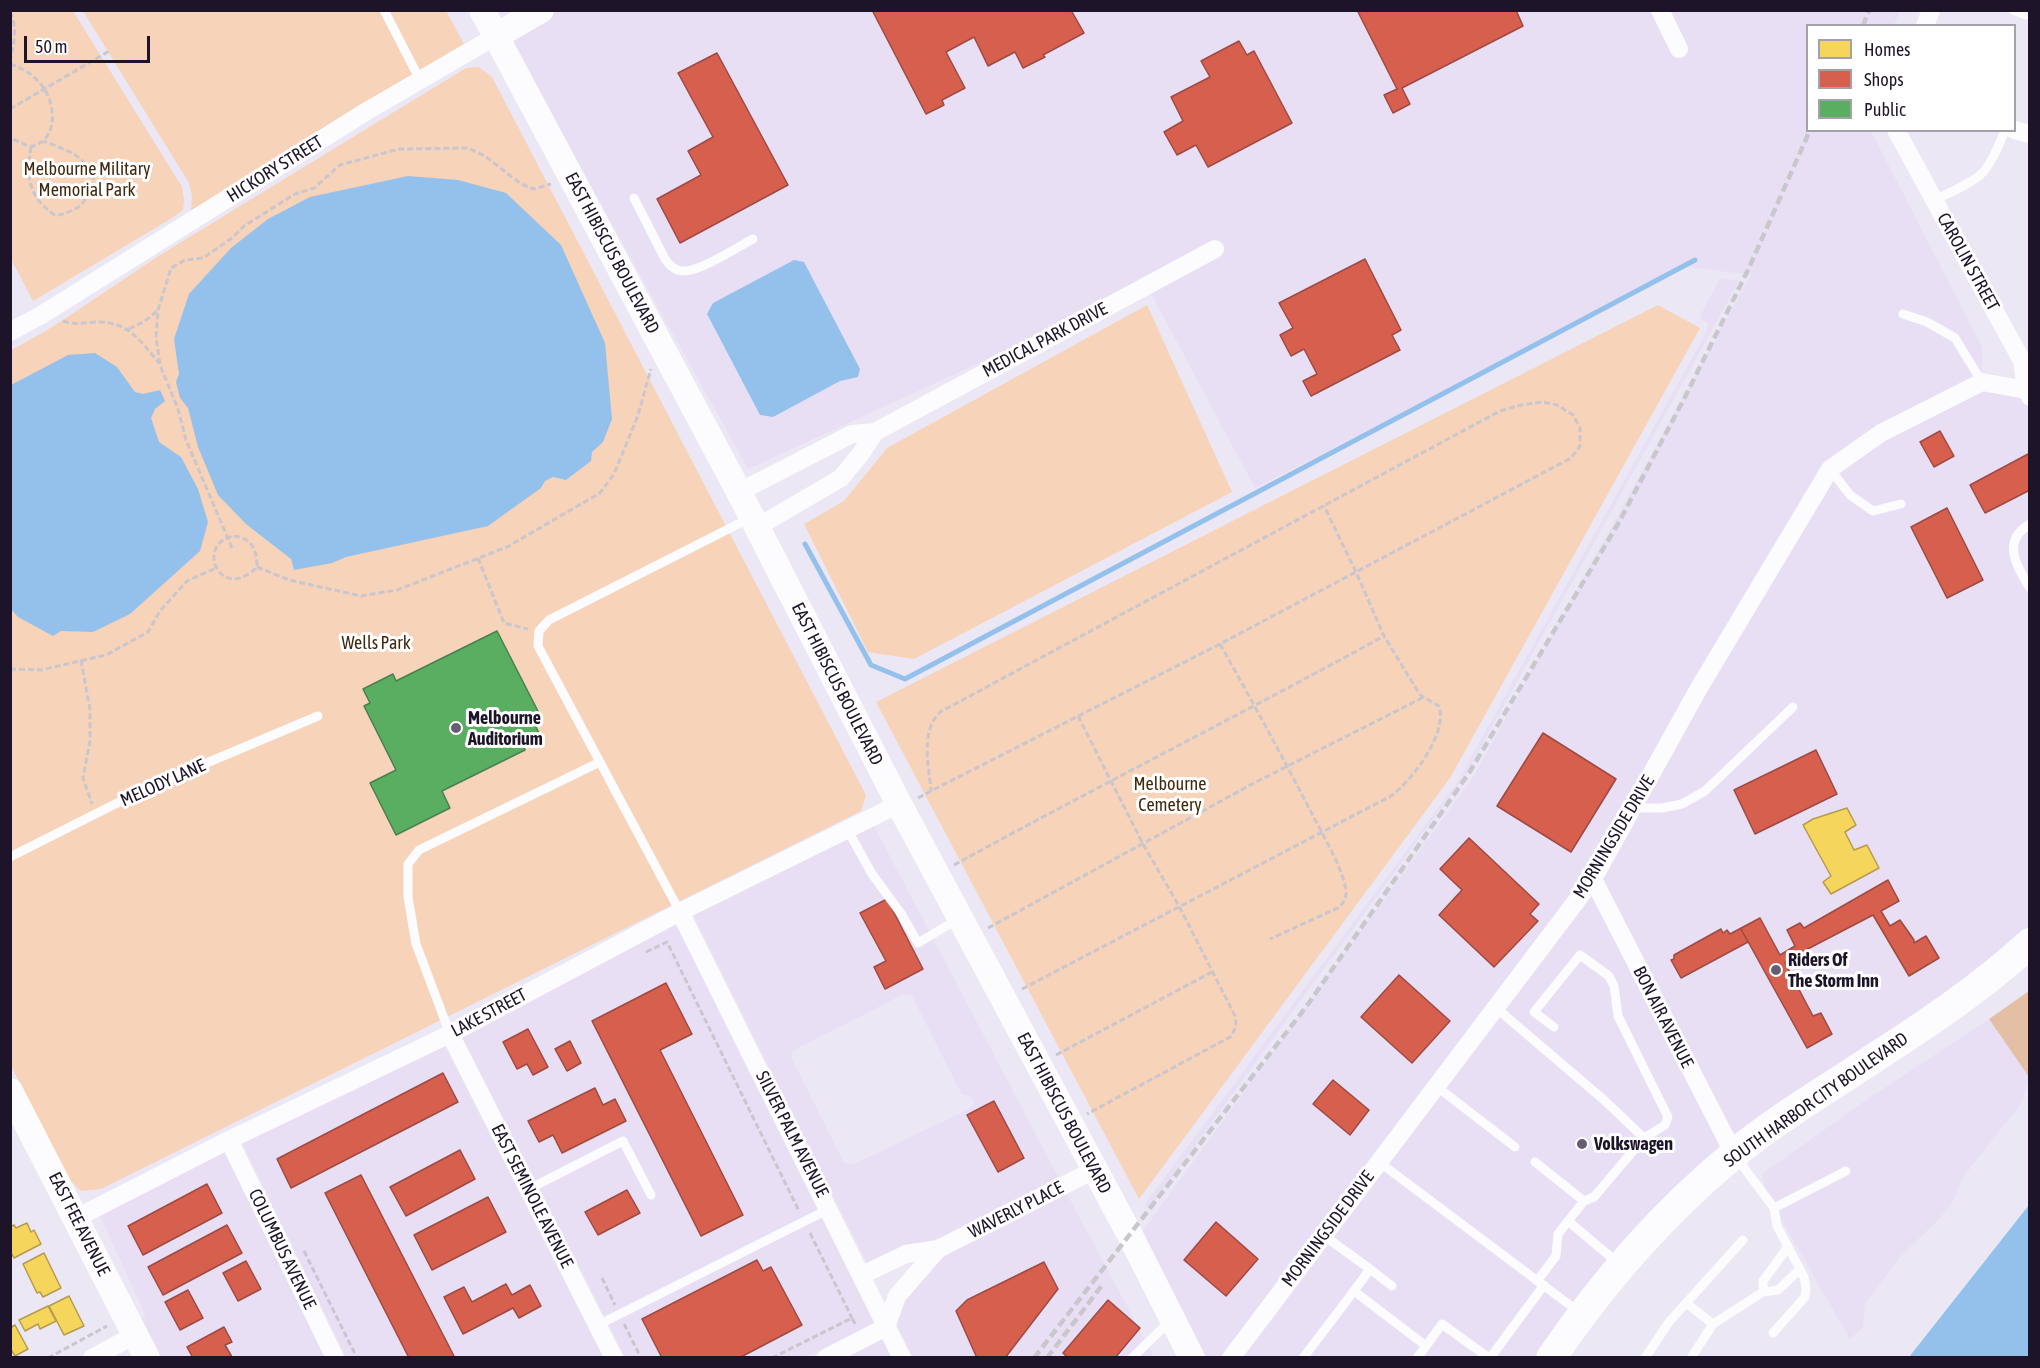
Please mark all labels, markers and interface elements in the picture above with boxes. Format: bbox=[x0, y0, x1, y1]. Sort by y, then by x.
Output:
scale bar bbox=[27, 24, 153, 62]
legend bbox=[1806, 24, 2016, 132]
text: 50 m bbox=[35, 36, 67, 57]
text: Homes bbox=[1864, 39, 1910, 60]
text: Shops bbox=[1864, 69, 1904, 90]
text: Public bbox=[1864, 99, 1906, 120]
street label: HICKORY STREET bbox=[223, 131, 327, 207]
park label: Melbourne Military Memorial Park bbox=[24, 158, 150, 201]
street label: EAST HIBISCUS BOULEVARD bbox=[560, 169, 664, 337]
street label: CAROLIN STREET bbox=[1932, 209, 2004, 315]
street label: MEDICAL PARK DRIVE bbox=[979, 298, 1111, 382]
street label: EAST HIBISCUS BOULEVARD bbox=[787, 599, 887, 769]
park label: Wells Park bbox=[341, 632, 411, 654]
place label: Melbourne Auditorium bbox=[468, 707, 543, 750]
marker: Melbourne Auditorium bbox=[449, 721, 463, 735]
street label: MELODY LANE bbox=[117, 755, 209, 811]
street label: MORNINGSIDE DRIVE bbox=[1569, 772, 1659, 902]
park label: Melbourne Cemetery bbox=[1134, 773, 1206, 816]
place label: Riders Of The Storm Inn bbox=[1788, 949, 1879, 992]
street label: BON AIR AVENUE bbox=[1628, 963, 1698, 1071]
marker: Riders Of The Storm Inn bbox=[1769, 963, 1783, 977]
street label: LAKE STREET bbox=[448, 984, 530, 1042]
street label: SOUTH HARBOR CITY BOULEVARD bbox=[1720, 1028, 1912, 1172]
street label: EAST HIBISCUS BOULEVARD bbox=[1012, 1029, 1116, 1197]
street label: SILVER PALM AVENUE bbox=[751, 1067, 833, 1201]
street label: EAST SEMINOLE AVENUE bbox=[486, 1121, 578, 1271]
place label: Volkswagen bbox=[1594, 1133, 1673, 1155]
marker: Volkswagen bbox=[1575, 1137, 1589, 1151]
street label: MORNINGSIDE DRIVE bbox=[1277, 1167, 1379, 1291]
street label: EAST FEE AVENUE bbox=[44, 1169, 114, 1279]
street label: WAVERLY PLACE bbox=[965, 1177, 1067, 1243]
street label: COLUMBUS AVENUE bbox=[244, 1185, 320, 1313]

